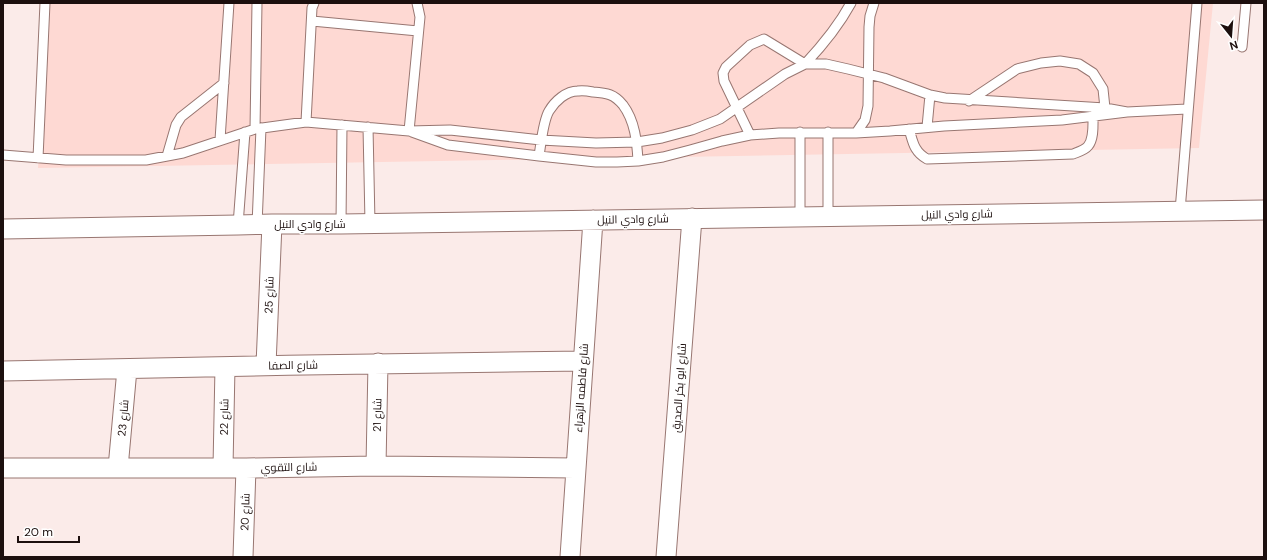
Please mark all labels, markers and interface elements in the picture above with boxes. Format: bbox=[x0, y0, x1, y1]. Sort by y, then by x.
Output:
north arrow bbox=[1211, 16, 1251, 56]
text: N bbox=[1228, 38, 1240, 53]
street label: شارع وادي النيل bbox=[921, 206, 993, 224]
street label: شارع وادي النيل bbox=[597, 211, 669, 229]
street label: شارع وادي النيل bbox=[274, 217, 346, 233]
street label: شارع 25 bbox=[261, 276, 278, 314]
street label: شارع فاطمه الزهراء bbox=[571, 343, 592, 433]
street label: شارع ابو بكر الصديق bbox=[669, 343, 690, 433]
street label: شارع الصفا bbox=[268, 358, 318, 373]
street label: شارع 22 bbox=[217, 398, 232, 436]
street label: شارع 21 bbox=[370, 398, 385, 432]
street label: شارع 23 bbox=[114, 399, 133, 437]
street label: شارع التقوي bbox=[261, 460, 318, 476]
street label: شارع 20 bbox=[237, 493, 254, 531]
scale bar bbox=[18, 518, 79, 544]
text: 20 m bbox=[24, 524, 53, 540]

